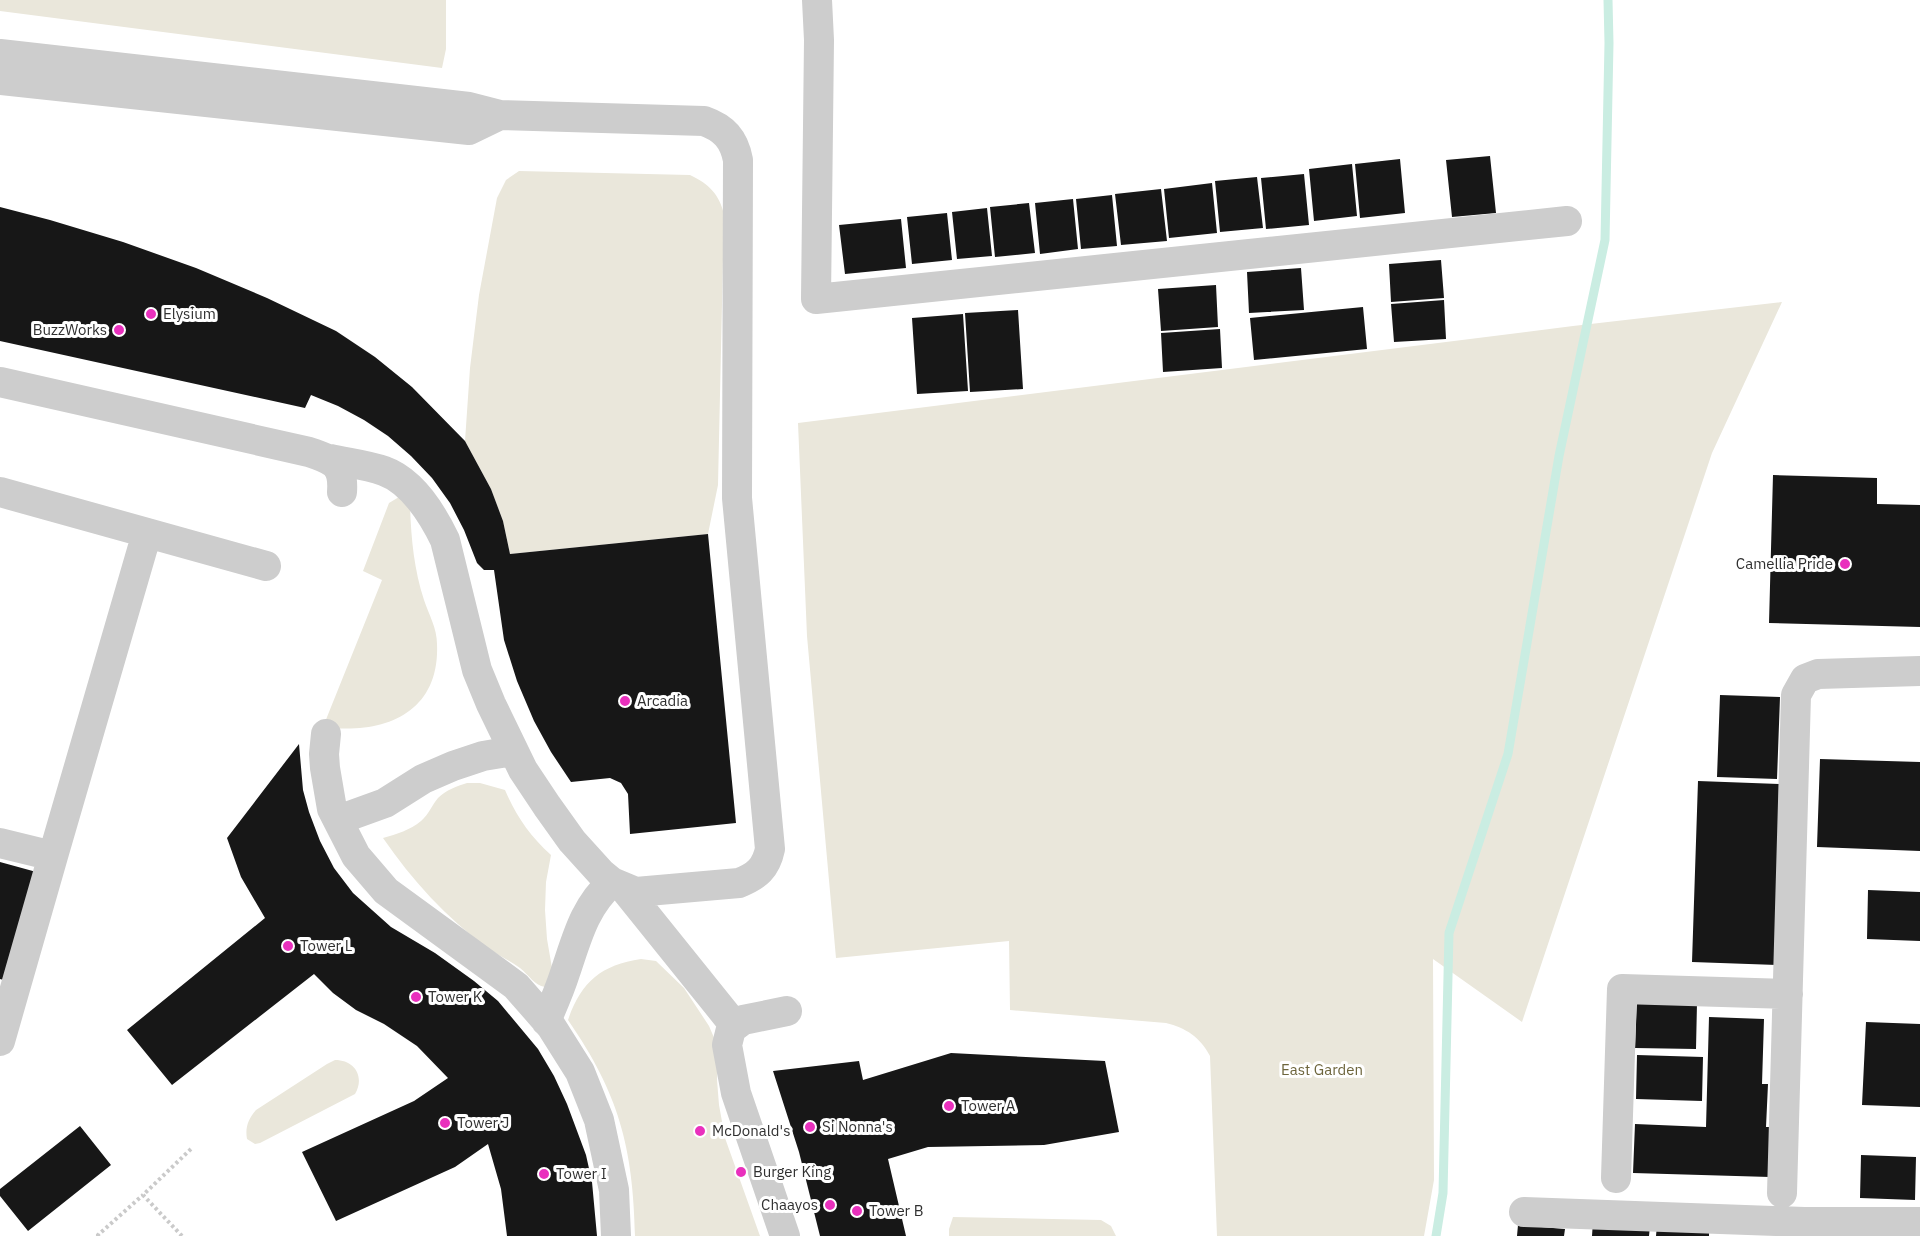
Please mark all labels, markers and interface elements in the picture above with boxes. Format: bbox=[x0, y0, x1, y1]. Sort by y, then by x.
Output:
place label: Elysium bbox=[163, 304, 216, 323]
marker: Elysium bbox=[144, 307, 158, 321]
place label: BuzzWorks bbox=[33, 320, 107, 339]
marker: BuzzWorks bbox=[112, 323, 126, 337]
place label: Camellia Pride bbox=[1736, 554, 1833, 573]
marker: Camellia Pride bbox=[1838, 557, 1852, 571]
place label: Arcadia bbox=[637, 691, 688, 710]
marker: Arcadia bbox=[618, 694, 632, 708]
place label: Tower L bbox=[300, 936, 353, 955]
marker: Tower L bbox=[281, 939, 295, 953]
place label: Tower K bbox=[428, 987, 483, 1006]
marker: Tower K bbox=[409, 990, 423, 1004]
park label: East Garden bbox=[1281, 1060, 1363, 1079]
place label: Tower A bbox=[961, 1096, 1016, 1115]
marker: Tower A bbox=[942, 1099, 956, 1113]
place label: Tower J bbox=[457, 1113, 509, 1132]
marker: Tower J bbox=[438, 1116, 452, 1130]
place label: Si Nonna's bbox=[822, 1117, 893, 1136]
marker: Si Nonna's bbox=[803, 1120, 817, 1134]
place label: McDonald's bbox=[712, 1121, 790, 1140]
marker: McDonald's bbox=[693, 1124, 707, 1138]
place label: Burger King bbox=[753, 1162, 831, 1181]
place label: Tower I bbox=[556, 1164, 607, 1183]
marker: Burger King bbox=[734, 1165, 748, 1179]
marker: Tower I bbox=[537, 1167, 551, 1181]
place label: Chaayos bbox=[761, 1195, 818, 1214]
marker: Chaayos bbox=[823, 1198, 837, 1212]
place label: Tower B bbox=[869, 1201, 923, 1220]
marker: Tower B bbox=[850, 1204, 864, 1218]

